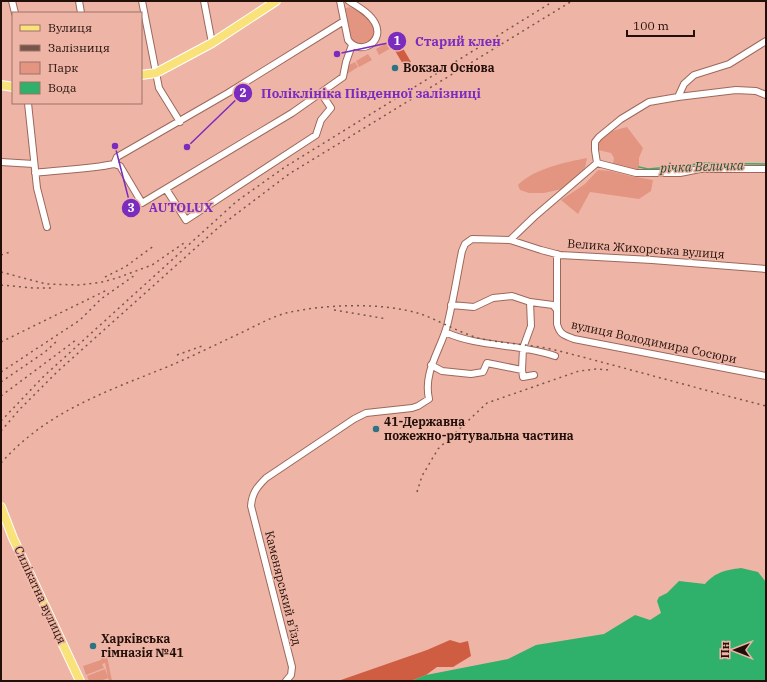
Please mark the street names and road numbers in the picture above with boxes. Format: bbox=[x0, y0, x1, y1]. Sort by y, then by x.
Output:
street label: Велика Жихорська вулиця bbox=[567, 236, 725, 261]
street label: вулиця Володимира Сосюри bbox=[570, 317, 738, 366]
street label: Каменярський в’їзд bbox=[262, 529, 305, 647]
street label: Силікатна вулиця bbox=[11, 543, 70, 646]

